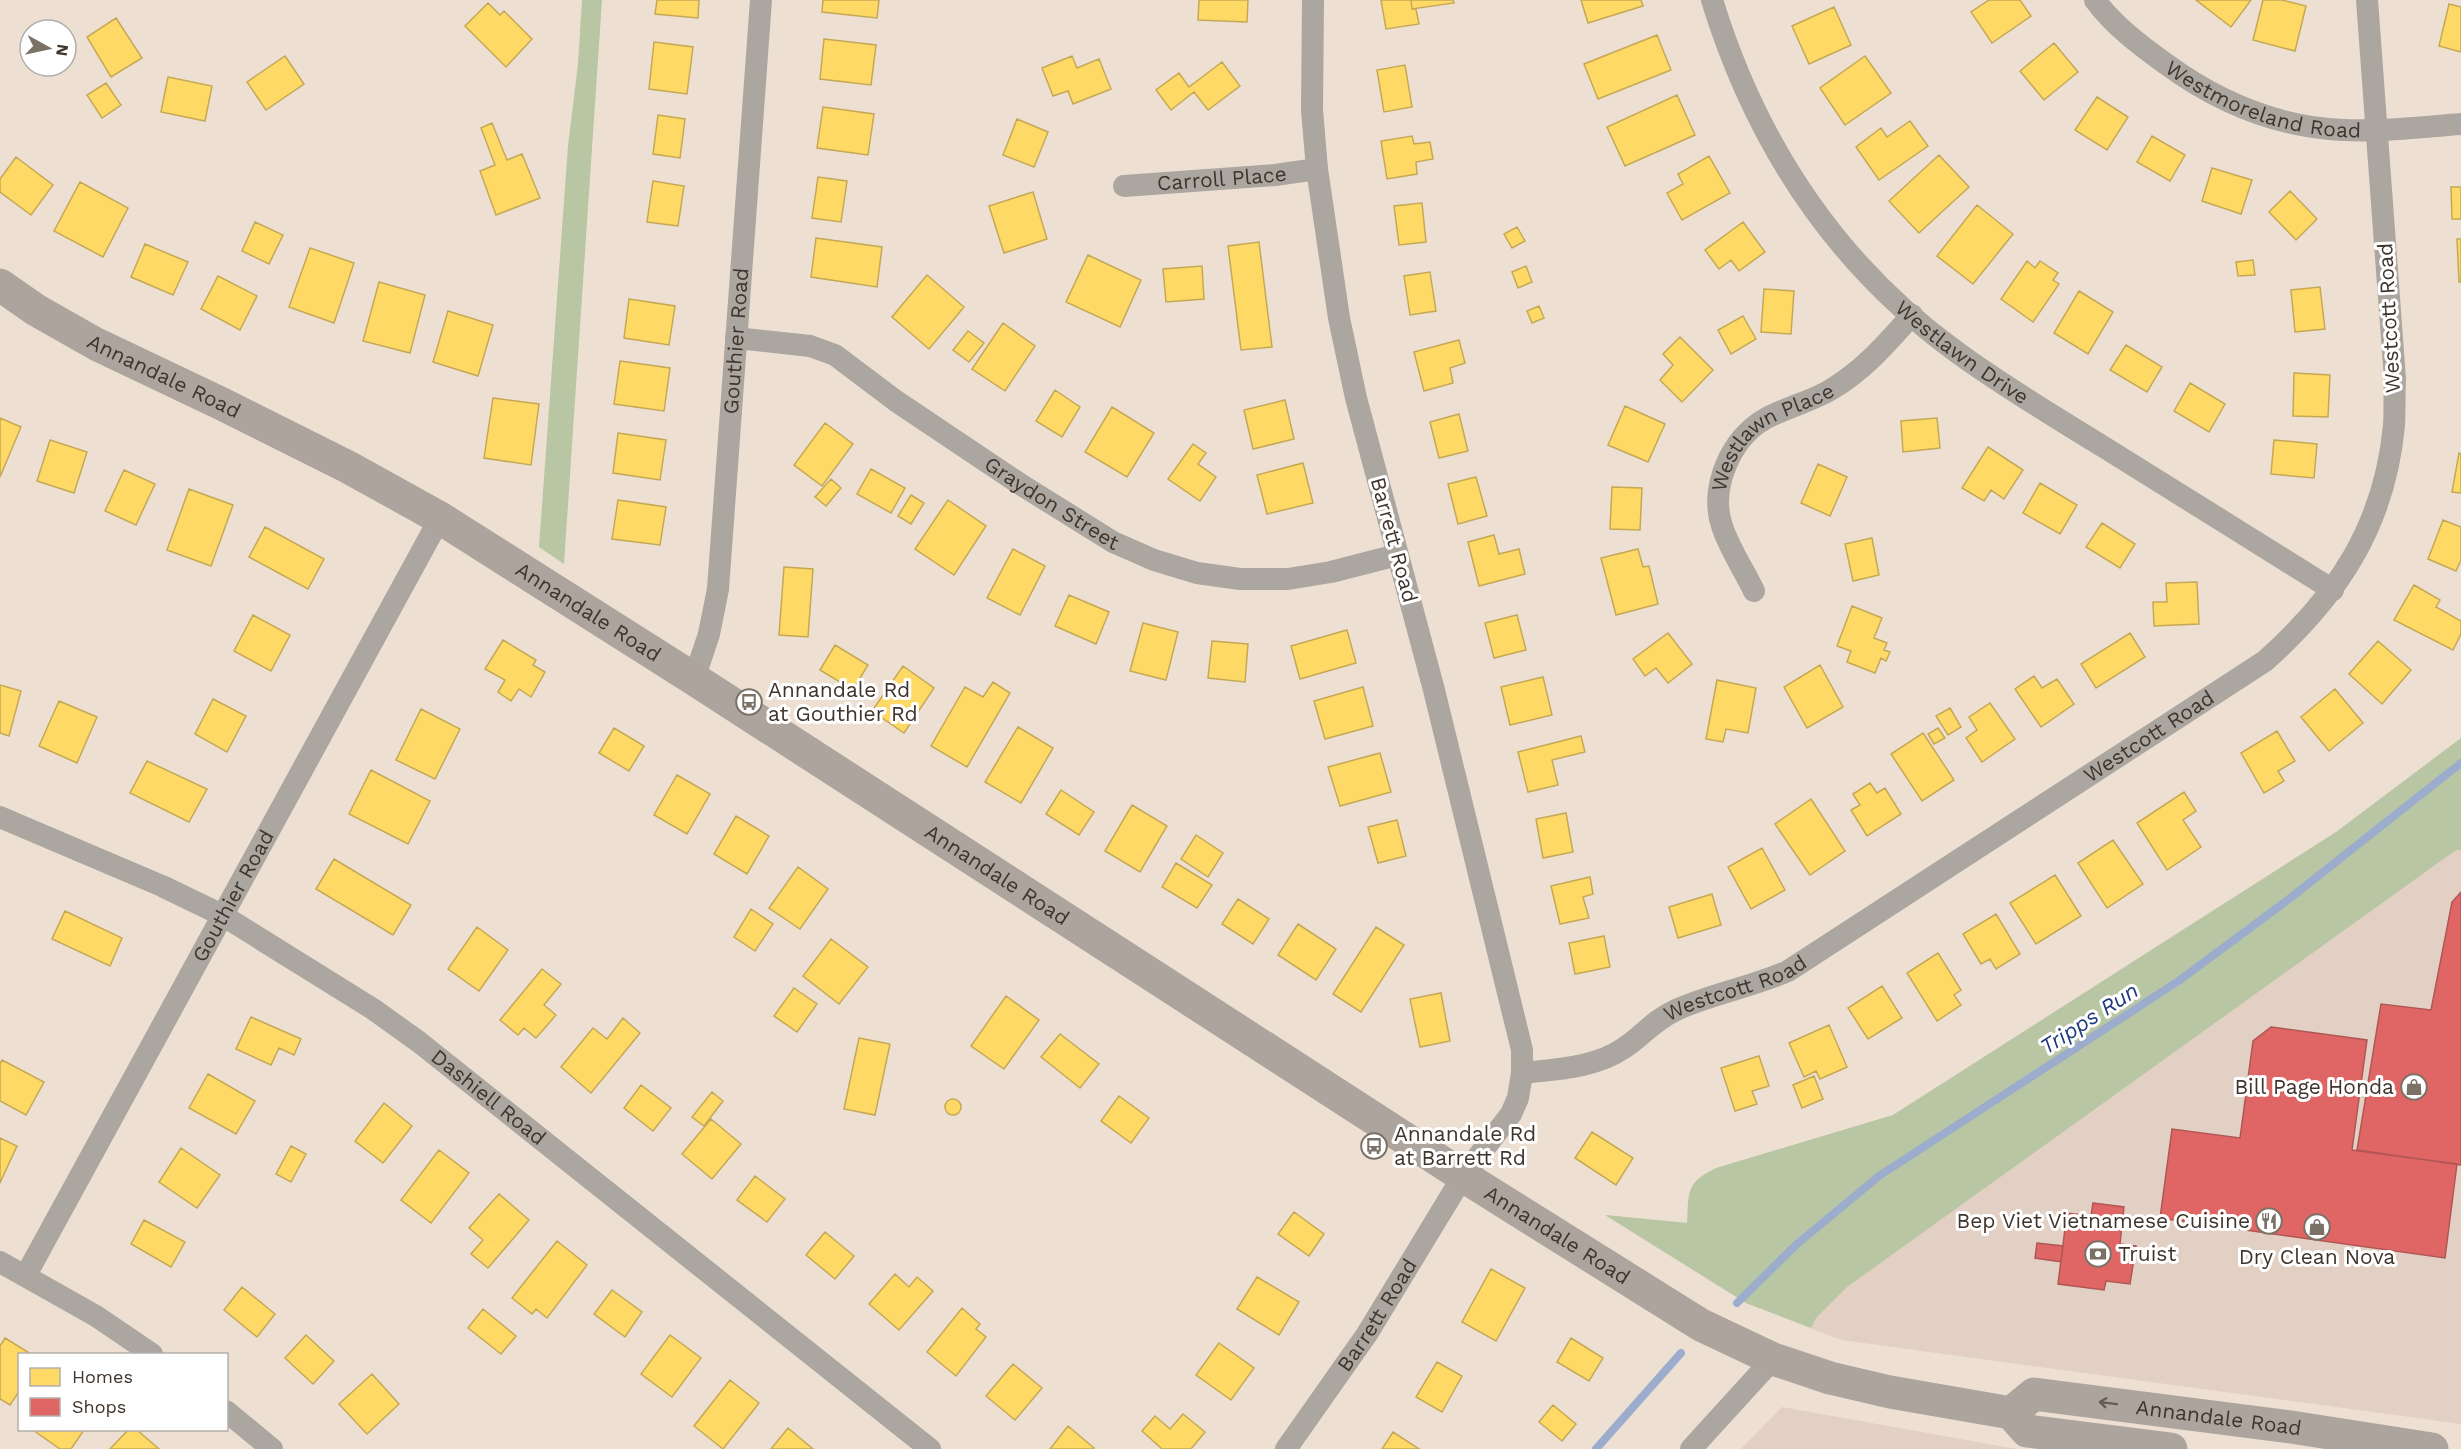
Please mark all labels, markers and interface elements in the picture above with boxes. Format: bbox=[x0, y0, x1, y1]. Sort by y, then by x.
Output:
north arrow bbox=[18, 18, 78, 78]
text: N bbox=[52, 43, 73, 57]
street label: Westmoreland Road bbox=[2161, 55, 2361, 143]
street label: Carroll Place bbox=[1156, 160, 1288, 196]
street label: Westcott Road bbox=[2372, 242, 2405, 394]
street label: Gouthier Road bbox=[718, 267, 753, 415]
street label: Westlawn Drive bbox=[1890, 295, 2034, 409]
street label: Annandale Road bbox=[83, 329, 245, 423]
street label: Westlawn Place bbox=[1706, 378, 1838, 494]
street label: Graydon Street bbox=[980, 451, 1123, 555]
street label: Barrett Road bbox=[1366, 474, 1423, 605]
street label: Annandale Road bbox=[511, 556, 666, 667]
place label: Annandale Rd at Gouthier Rd bbox=[768, 677, 918, 726]
street label: Westcott Road bbox=[2079, 684, 2219, 787]
bus stop icon: Annandale Rd at Gouthier Rd bbox=[734, 687, 764, 717]
street label: Annandale Road bbox=[920, 819, 1074, 930]
street label: Gouthier Road bbox=[187, 825, 279, 966]
street label: Westcott Road bbox=[1659, 949, 1811, 1026]
water label: Tripps Run bbox=[2036, 978, 2143, 1059]
street label: Dashiell Road bbox=[426, 1044, 551, 1150]
shop icon: Bill Page Honda bbox=[2399, 1072, 2429, 1102]
place label: Bill Page Honda bbox=[2234, 1074, 2394, 1099]
place label: Annandale Rd at Barrett Rd bbox=[1394, 1121, 1536, 1170]
bus stop icon: Annandale Rd at Barrett Rd bbox=[1359, 1131, 1389, 1161]
street label: Annandale Road bbox=[1480, 1180, 1635, 1289]
restaurant icon: Bep Viet Vietnamese Cuisine bbox=[2254, 1206, 2284, 1236]
place label: Bep Viet Vietnamese Cuisine bbox=[1956, 1208, 2250, 1233]
shop icon: Dry Clean Nova bbox=[2302, 1212, 2332, 1242]
bank icon: Truist bbox=[2083, 1239, 2113, 1269]
place label: Truist bbox=[2118, 1241, 2176, 1266]
place label: Dry Clean Nova bbox=[2239, 1244, 2395, 1269]
street label: Barrett Road bbox=[1332, 1254, 1422, 1376]
legend bbox=[18, 1353, 228, 1431]
text: Homes bbox=[72, 1366, 133, 1387]
street label: Annandale Road bbox=[2134, 1394, 2303, 1440]
text: Shops bbox=[72, 1396, 126, 1417]
one-way arrow bbox=[2099, 1398, 2119, 1409]

